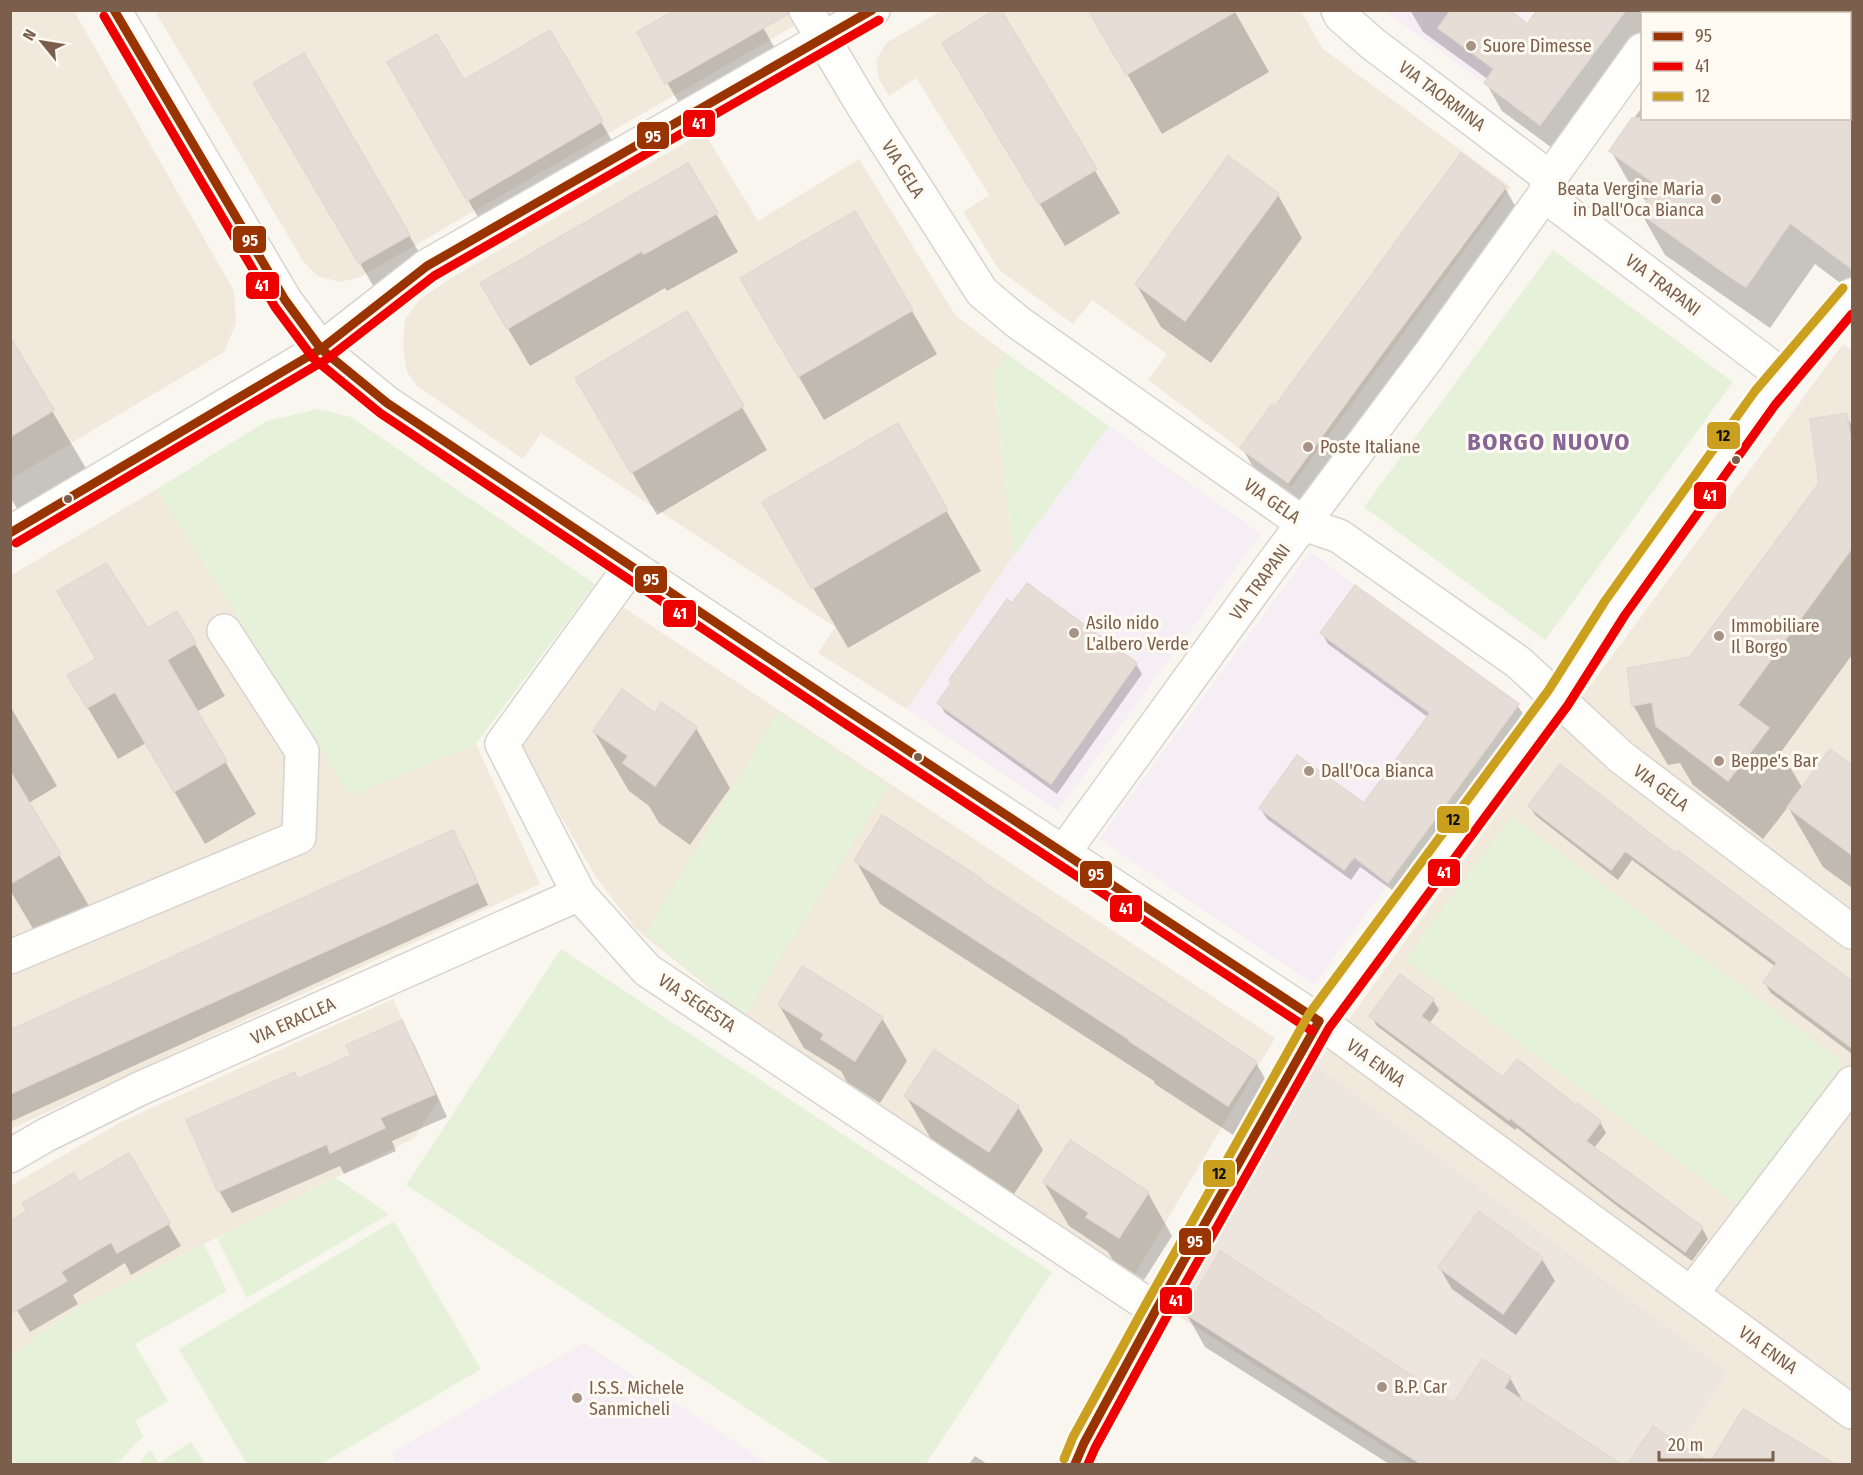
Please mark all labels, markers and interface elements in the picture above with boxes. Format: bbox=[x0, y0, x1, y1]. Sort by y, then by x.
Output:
north arrow bbox=[12, 12, 72, 72]
legend bbox=[1641, 12, 1851, 120]
text: 95 bbox=[1695, 25, 1712, 47]
text: N bbox=[19, 26, 40, 44]
place label: Suore Dimesse bbox=[1483, 35, 1592, 57]
marker: Suore Dimesse bbox=[1464, 39, 1478, 53]
text: 41 bbox=[1695, 55, 1710, 77]
street label: VIA TAORMINA bbox=[1394, 56, 1490, 136]
text: 12 bbox=[1695, 85, 1710, 107]
line badge: 41 bbox=[682, 109, 716, 138]
text: 41 bbox=[692, 114, 706, 133]
line badge: 95 bbox=[636, 121, 670, 150]
text: 95 bbox=[645, 127, 661, 146]
street label: VIA GELA bbox=[877, 136, 930, 202]
place label: Beata Vergine Maria in Dall'Oca Bianca bbox=[1557, 178, 1704, 221]
marker: Beata Vergine Maria in Dall'Oca Bianca bbox=[1709, 192, 1723, 206]
line badge: 95 bbox=[232, 225, 267, 254]
text: 95 bbox=[242, 231, 258, 250]
street label: VIA TRAPANI bbox=[1621, 250, 1705, 320]
line badge: 41 bbox=[245, 271, 280, 300]
text: 41 bbox=[255, 276, 269, 295]
line badge: 12 bbox=[1706, 421, 1741, 450]
text: 12 bbox=[1716, 426, 1731, 445]
district label: BORGO NUOVO bbox=[1467, 428, 1631, 456]
place label: Poste Italiane bbox=[1320, 436, 1420, 458]
marker: Poste Italiane bbox=[1301, 440, 1315, 454]
unlabelled marker bbox=[1730, 454, 1742, 466]
street label: VIA GELA bbox=[1240, 474, 1305, 529]
line badge: 41 bbox=[1693, 481, 1727, 510]
text: 41 bbox=[1703, 486, 1717, 505]
unlabelled marker bbox=[62, 493, 74, 505]
street label: VIA TRAPANI bbox=[1225, 540, 1295, 624]
line badge: 95 bbox=[634, 565, 668, 594]
text: 95 bbox=[643, 570, 659, 589]
line badge: 41 bbox=[662, 599, 697, 628]
text: 41 bbox=[673, 604, 687, 623]
place label: Asilo nido L'albero Verde bbox=[1086, 612, 1189, 655]
place label: Immobiliare Il Borgo bbox=[1731, 615, 1820, 658]
marker: Asilo nido L'albero Verde bbox=[1067, 626, 1081, 640]
marker: Immobiliare Il Borgo bbox=[1712, 629, 1726, 643]
place label: Beppe's Bar bbox=[1731, 750, 1819, 772]
unlabelled marker bbox=[912, 751, 924, 763]
marker: Beppe's Bar bbox=[1712, 754, 1726, 768]
place label: Dall'Oca Bianca bbox=[1321, 760, 1434, 782]
street label: VIA GELA bbox=[1629, 760, 1694, 816]
marker: Dall'Oca Bianca bbox=[1302, 764, 1316, 778]
line badge: 12 bbox=[1436, 805, 1470, 834]
text: 12 bbox=[1446, 810, 1461, 829]
line badge: 41 bbox=[1427, 858, 1461, 887]
line badge: 95 bbox=[1079, 860, 1113, 889]
text: 41 bbox=[1437, 863, 1451, 882]
text: 95 bbox=[1088, 865, 1104, 884]
line badge: 41 bbox=[1109, 894, 1143, 923]
text: 41 bbox=[1119, 899, 1133, 918]
street label: VIA SEGESTA bbox=[654, 969, 740, 1037]
street label: VIA ERACLEA bbox=[247, 992, 339, 1049]
street label: VIA ENNA bbox=[1342, 1034, 1410, 1092]
line badge: 12 bbox=[1202, 1159, 1236, 1188]
text: 12 bbox=[1212, 1164, 1227, 1183]
line badge: 95 bbox=[1178, 1227, 1212, 1256]
text: 95 bbox=[1187, 1232, 1203, 1251]
line badge: 41 bbox=[1159, 1286, 1193, 1315]
text: 41 bbox=[1169, 1291, 1183, 1310]
street label: VIA ENNA bbox=[1734, 1321, 1802, 1379]
place label: B.P. Car bbox=[1394, 1376, 1448, 1398]
place label: I.S.S. Michele Sanmicheli bbox=[589, 1377, 684, 1420]
marker: B.P. Car bbox=[1375, 1380, 1389, 1394]
marker: I.S.S. Michele Sanmicheli bbox=[570, 1391, 584, 1405]
scale bar bbox=[1659, 1424, 1773, 1462]
text: 20 m bbox=[1668, 1434, 1703, 1456]

